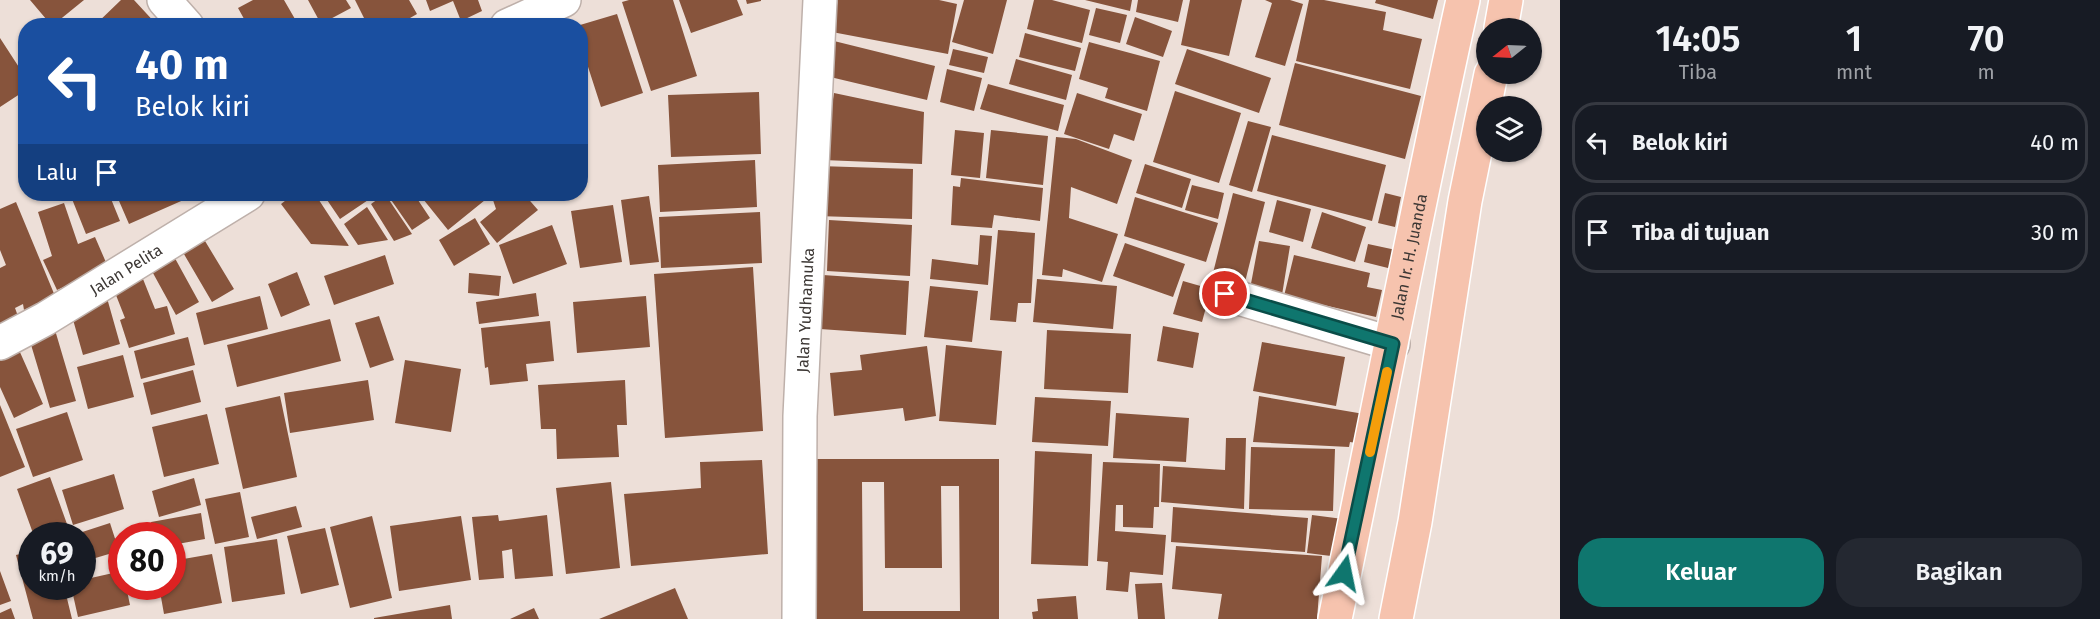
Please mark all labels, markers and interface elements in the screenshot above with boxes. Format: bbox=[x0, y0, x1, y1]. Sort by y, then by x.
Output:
text: 14:05 bbox=[1655, 17, 1740, 61]
text: 1 bbox=[1846, 17, 1862, 61]
text: 70 bbox=[1967, 17, 2005, 61]
north arrow bbox=[1476, 18, 1542, 84]
map controls bbox=[1476, 18, 1542, 162]
text: 40 m bbox=[135, 40, 229, 90]
icon: left bbox=[36, 42, 114, 120]
text: Tiba bbox=[1679, 60, 1717, 84]
text: mnt bbox=[1836, 60, 1872, 84]
text: m bbox=[1977, 60, 1995, 84]
text: Belok kiri bbox=[135, 91, 250, 123]
button: layers bbox=[1476, 96, 1542, 162]
icon: left bbox=[1581, 126, 1614, 159]
text: Belok kiri bbox=[1632, 129, 1728, 156]
text: 40 m bbox=[2030, 129, 2079, 156]
icon: arrive bbox=[90, 156, 123, 189]
text: Lalu bbox=[36, 159, 78, 186]
street label: Jalan Ir. H. Juanda bbox=[1387, 192, 1431, 321]
icon: arrive bbox=[1581, 216, 1614, 249]
text: Tiba di tujuan bbox=[1632, 219, 1769, 246]
text: 30 m bbox=[2031, 219, 2079, 246]
street label: Jalan Pelita bbox=[86, 240, 166, 299]
street label: Jalan Yudhamuka bbox=[793, 247, 818, 373]
pin bbox=[1199, 268, 1250, 319]
icon: arrive bbox=[1208, 277, 1241, 310]
speed limit sign: 80 bbox=[108, 522, 186, 600]
text: 69 bbox=[40, 536, 74, 572]
button: Keluar bbox=[1578, 538, 1824, 607]
button: Bagikan bbox=[1836, 538, 2082, 607]
position arrow bbox=[1312, 541, 1376, 605]
text: km/h bbox=[38, 567, 76, 585]

